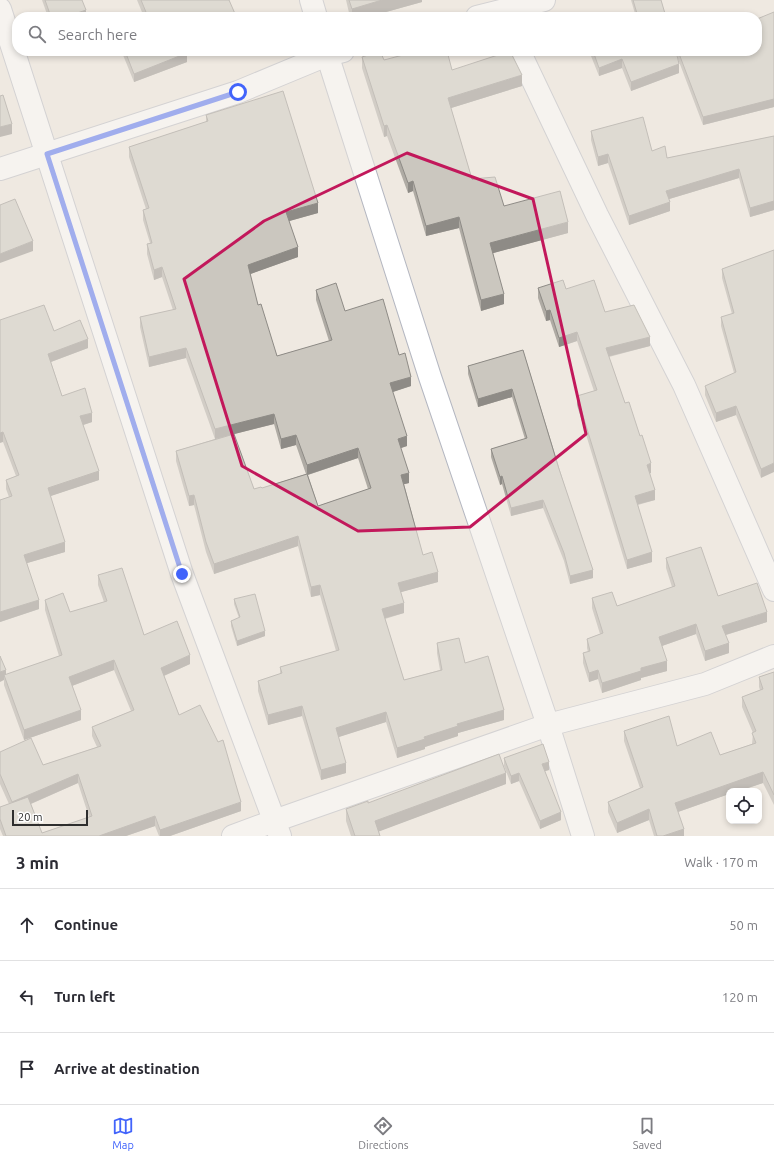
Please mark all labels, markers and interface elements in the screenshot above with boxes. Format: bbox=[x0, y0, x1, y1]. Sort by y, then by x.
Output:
search box bbox=[12, 12, 762, 56]
icon: search bbox=[26, 23, 48, 45]
text: Search here bbox=[58, 26, 137, 43]
route start bbox=[229, 83, 247, 101]
route end bbox=[173, 565, 191, 583]
map controls bbox=[726, 788, 762, 824]
button: locate bbox=[726, 788, 762, 824]
scale bar bbox=[12, 808, 88, 827]
text: 20 m bbox=[18, 811, 42, 823]
text: 3 min bbox=[16, 853, 59, 872]
text: Walk · 170 m bbox=[684, 855, 758, 869]
icon: ahead bbox=[16, 914, 38, 936]
text: Continue bbox=[54, 916, 118, 933]
text: 50 m bbox=[729, 918, 758, 932]
icon: left bbox=[16, 986, 38, 1008]
text: Turn left bbox=[54, 988, 115, 1005]
text: 120 m bbox=[722, 990, 758, 1004]
icon: arrive bbox=[16, 1058, 38, 1080]
text: Arrive at destination bbox=[54, 1060, 200, 1077]
tab: Map bbox=[112, 1115, 134, 1151]
tab: Directions bbox=[358, 1115, 408, 1151]
tab: Saved bbox=[633, 1115, 662, 1151]

